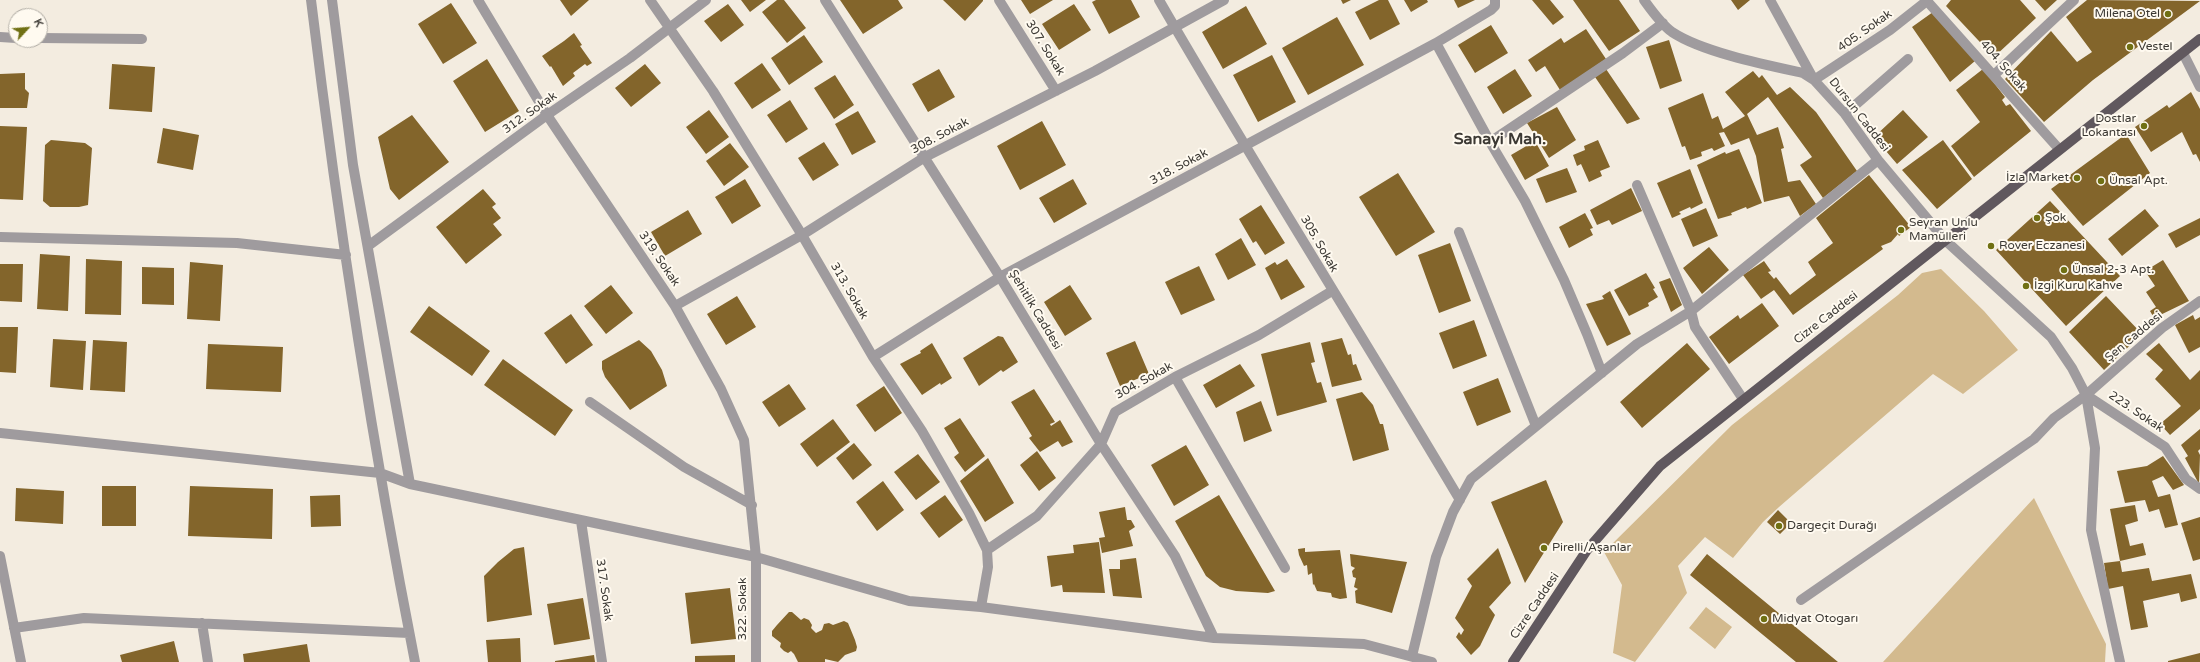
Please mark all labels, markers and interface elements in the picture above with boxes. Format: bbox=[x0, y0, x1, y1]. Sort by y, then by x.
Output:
street label: 405. Sokak bbox=[1835, 7, 1895, 55]
place label: Milena Otel bbox=[2095, 7, 2160, 21]
north arrow bbox=[8, 8, 48, 48]
marker: Milena Otel bbox=[2163, 9, 2173, 19]
text: K bbox=[31, 17, 46, 29]
street label: 307. Sokak bbox=[1022, 18, 1068, 78]
street label: 404. Sokak bbox=[1977, 37, 2029, 95]
place label: Vestel bbox=[2138, 40, 2172, 54]
marker: Vestel bbox=[2125, 42, 2135, 52]
street label: Dursun Caddesi bbox=[1826, 75, 1892, 155]
street label: 312. Sokak bbox=[500, 89, 560, 137]
place label: Dostlar Lokantası bbox=[2081, 112, 2136, 140]
street label: 308. Sokak bbox=[909, 115, 971, 157]
marker: Dostlar Lokantası bbox=[2139, 121, 2149, 131]
district label: Sanayi Mah. bbox=[1454, 130, 1546, 150]
street label: 318. Sokak bbox=[1148, 146, 1210, 188]
place label: İzla Market bbox=[2006, 171, 2069, 185]
marker: İzla Market bbox=[2072, 173, 2082, 183]
place label: Ünsal Apt. bbox=[2109, 174, 2168, 188]
marker: Ünsal Apt. bbox=[2096, 176, 2106, 186]
place label: Şok bbox=[2045, 211, 2066, 225]
street label: 305. Sokak bbox=[1297, 213, 1341, 275]
marker: Şok bbox=[2032, 213, 2042, 223]
place label: Seyran Unlu Mamülleri bbox=[1909, 216, 1978, 244]
marker: Seyran Unlu Mamülleri bbox=[1896, 225, 1906, 235]
street label: 319. Sokak bbox=[635, 229, 683, 289]
place label: Rover Eczanesi bbox=[1999, 239, 2085, 253]
marker: Rover Eczanesi bbox=[1986, 241, 1996, 251]
street label: 313. Sokak bbox=[827, 260, 871, 322]
place label: Ünsal 2-3 Apt. bbox=[2072, 263, 2154, 277]
marker: Ünsal 2-3 Apt. bbox=[2059, 265, 2069, 275]
street label: Şehitlik Caddesi bbox=[1006, 268, 1064, 352]
place label: İzgi Kuru Kahve bbox=[2034, 279, 2122, 293]
marker: İzgi Kuru Kahve bbox=[2021, 281, 2031, 291]
street label: Cizre Caddesi bbox=[1791, 289, 1861, 347]
street label: Şen Caddesi bbox=[2102, 309, 2166, 365]
street label: 304. Sokak bbox=[1113, 359, 1175, 403]
street label: 223. Sokak bbox=[2106, 388, 2166, 436]
place label: Dargeçit Durağı bbox=[1787, 519, 1877, 533]
marker: Dargeçit Durağı bbox=[1774, 521, 1784, 531]
place label: Pirelli/Aşanlar bbox=[1552, 541, 1631, 555]
marker: Pirelli/Aşanlar bbox=[1539, 543, 1549, 553]
street label: 317. Sokak bbox=[593, 558, 615, 622]
street label: Cizre Caddesi bbox=[1507, 570, 1563, 642]
street label: 322. Sokak bbox=[736, 577, 750, 641]
place label: Midyat Otogarı bbox=[1772, 612, 1858, 626]
marker: Midyat Otogarı bbox=[1759, 614, 1769, 624]

